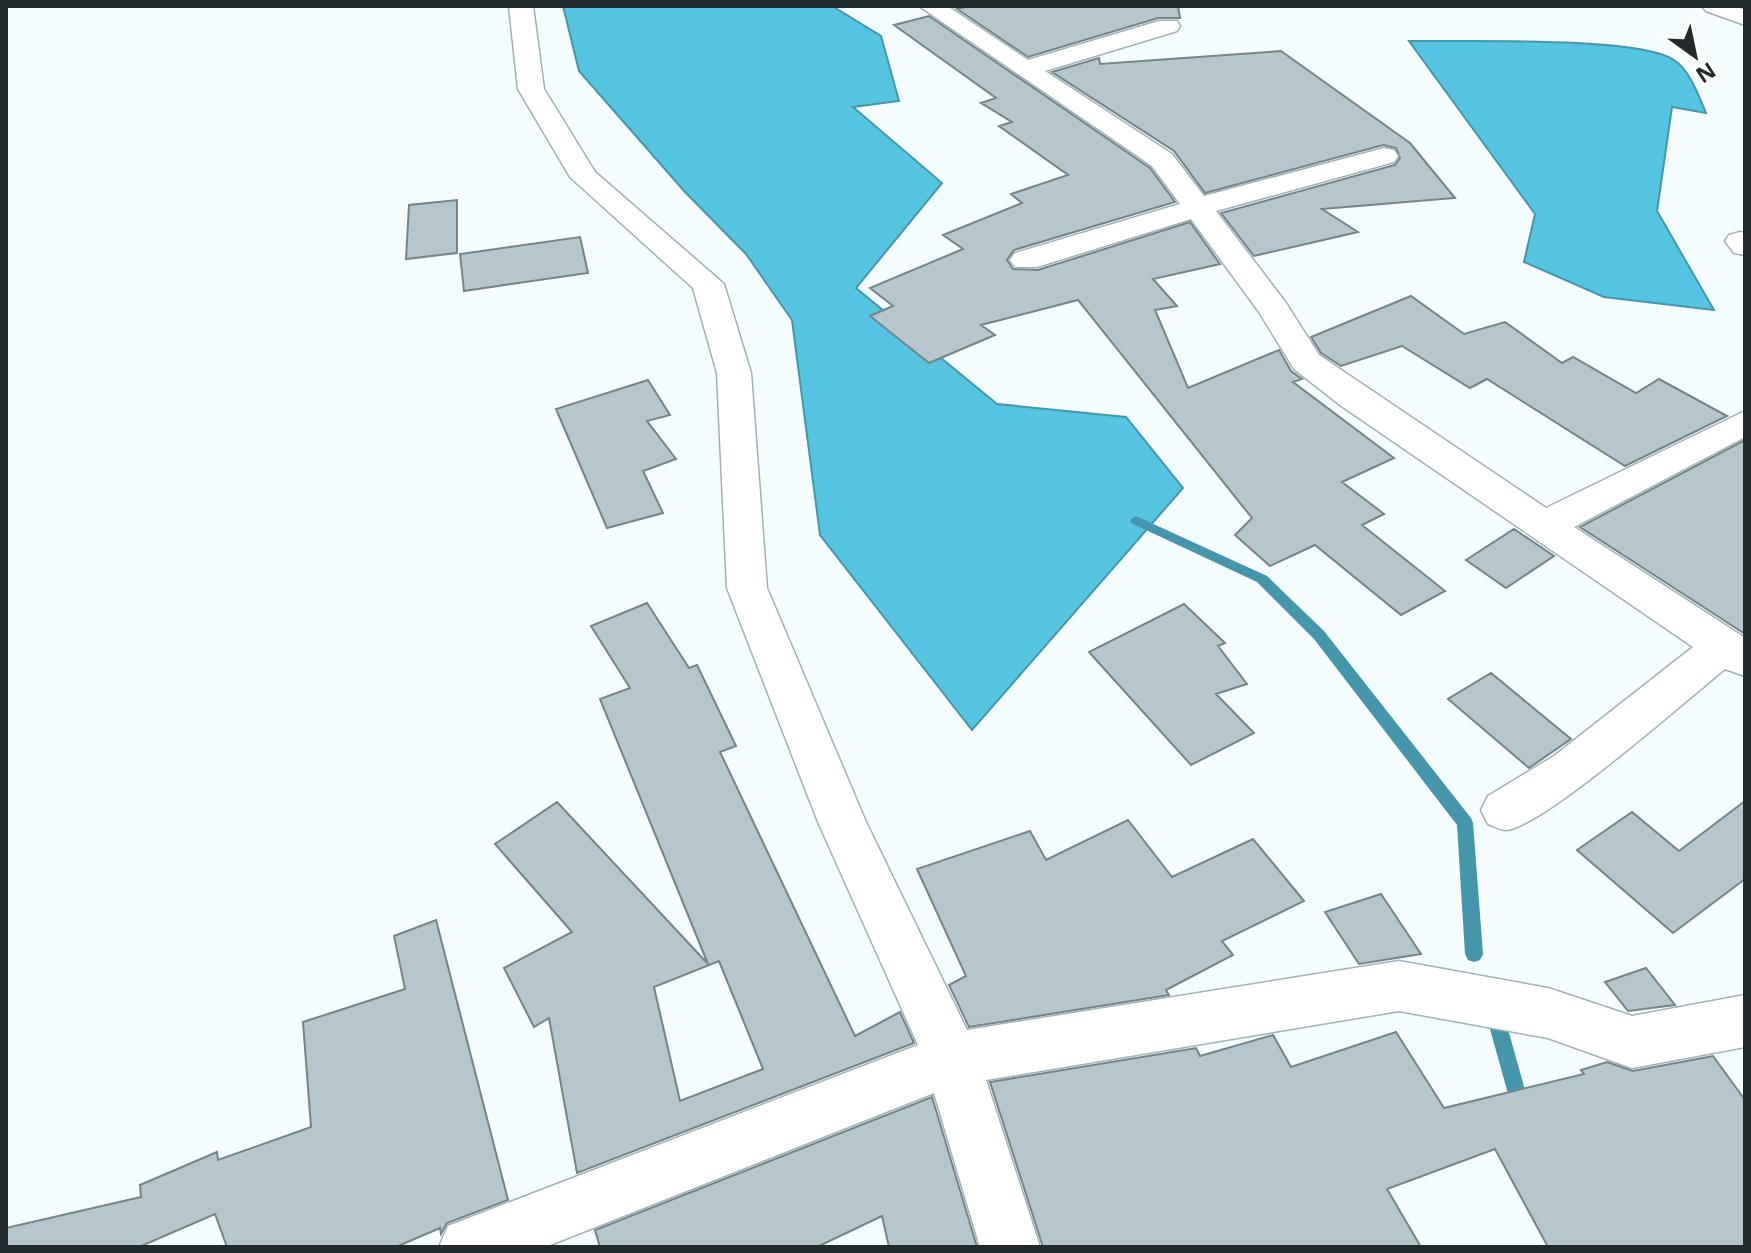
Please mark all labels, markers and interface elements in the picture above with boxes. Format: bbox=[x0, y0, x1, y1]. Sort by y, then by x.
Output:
north arrow bbox=[1655, 16, 1735, 96]
text: N bbox=[1691, 56, 1722, 91]

